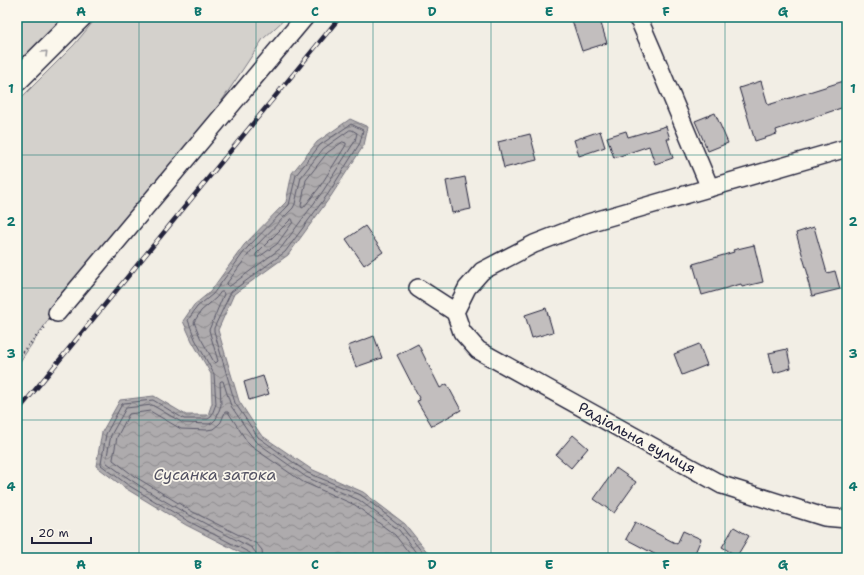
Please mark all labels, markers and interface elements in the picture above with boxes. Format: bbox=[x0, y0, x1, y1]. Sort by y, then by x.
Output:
text: A bbox=[76, 3, 86, 20]
text: B bbox=[194, 3, 202, 20]
text: C bbox=[311, 3, 319, 20]
text: D bbox=[427, 3, 437, 20]
text: E bbox=[545, 3, 554, 20]
text: F bbox=[662, 3, 670, 20]
text: G bbox=[778, 3, 789, 20]
one-way arrow bbox=[40, 50, 48, 58]
text: 1 bbox=[8, 80, 14, 97]
text: 1 bbox=[850, 80, 856, 97]
text: 2 bbox=[6, 213, 16, 230]
text: 2 bbox=[848, 213, 858, 230]
text: 3 bbox=[6, 345, 16, 362]
text: 3 bbox=[848, 345, 858, 362]
street label: Радіальна вулиця bbox=[575, 397, 699, 479]
water label: Сусанка затока bbox=[154, 464, 277, 485]
text: 4 bbox=[6, 478, 16, 495]
text: 4 bbox=[848, 478, 858, 495]
scale bar bbox=[32, 519, 91, 545]
text: 20 m bbox=[38, 525, 69, 541]
text: A bbox=[76, 556, 86, 573]
text: B bbox=[194, 556, 202, 573]
text: C bbox=[311, 556, 319, 573]
text: D bbox=[427, 556, 437, 573]
text: E bbox=[545, 556, 554, 573]
text: F bbox=[662, 556, 670, 573]
text: G bbox=[778, 556, 789, 573]

